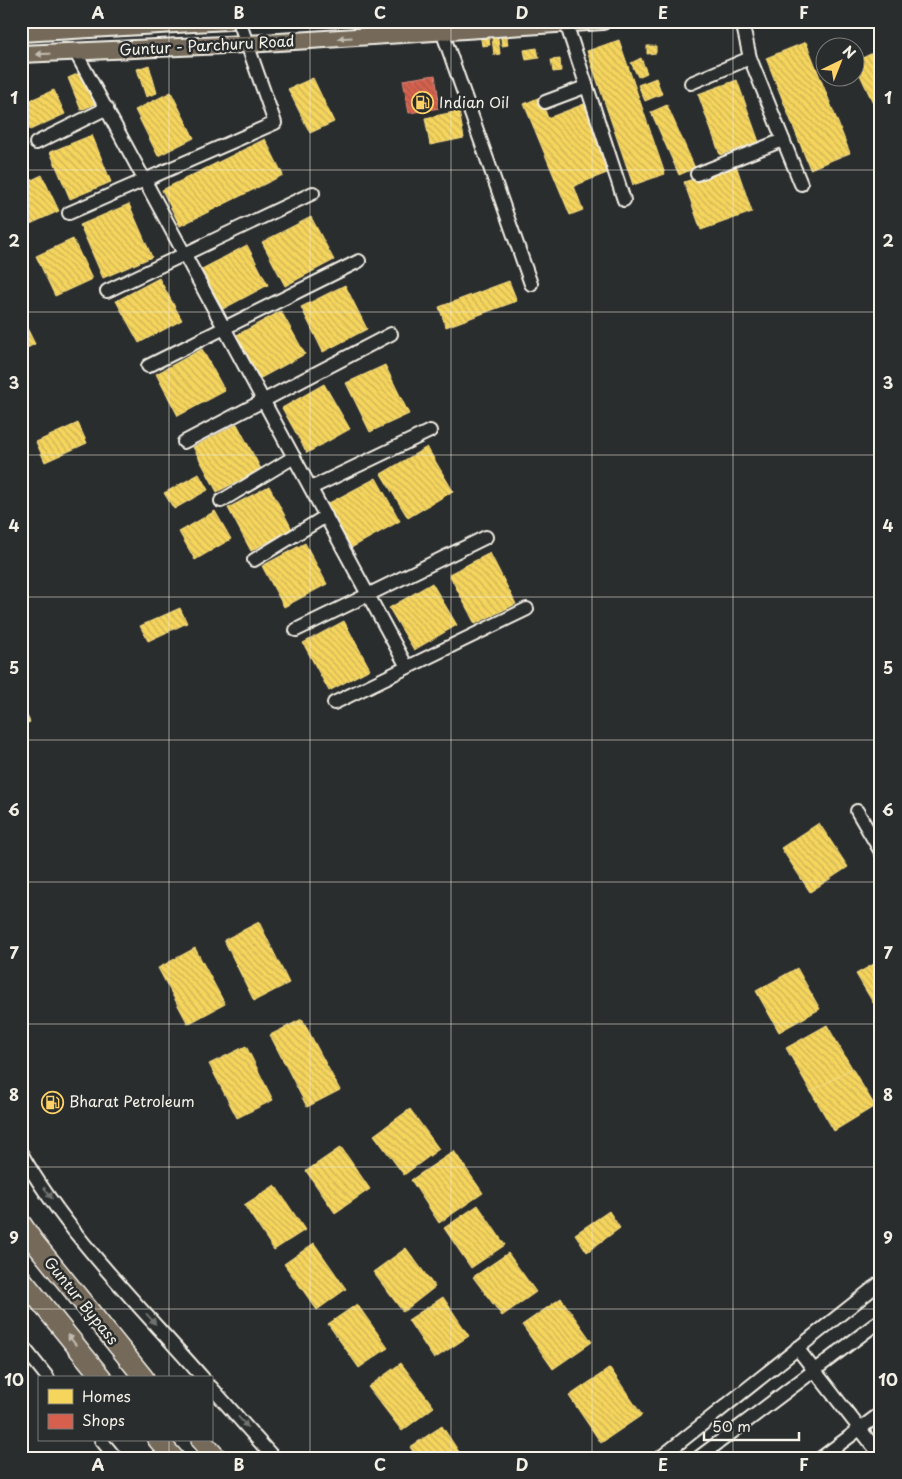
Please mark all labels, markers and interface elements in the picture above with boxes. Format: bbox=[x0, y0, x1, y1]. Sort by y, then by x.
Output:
text: A bbox=[92, 0, 105, 24]
text: B bbox=[234, 0, 245, 24]
text: C bbox=[374, 0, 386, 24]
text: D bbox=[516, 0, 528, 24]
text: E bbox=[658, 0, 668, 24]
text: F bbox=[799, 0, 809, 24]
street label: Guntur - Parchuru Road bbox=[119, 28, 295, 61]
one-way arrow bbox=[337, 34, 353, 42]
north arrow bbox=[814, 38, 864, 88]
text: N bbox=[838, 41, 860, 64]
one-way arrow bbox=[35, 50, 51, 58]
text: 1 bbox=[10, 85, 18, 109]
text: 1 bbox=[884, 85, 892, 109]
place label: Indian Oil bbox=[439, 90, 509, 113]
fuel station icon: Indian Oil bbox=[411, 91, 435, 115]
text: 2 bbox=[8, 228, 20, 252]
text: 2 bbox=[882, 228, 894, 252]
text: 3 bbox=[9, 370, 19, 394]
text: 3 bbox=[883, 370, 893, 394]
text: 4 bbox=[9, 513, 20, 537]
text: 4 bbox=[883, 513, 894, 537]
text: 5 bbox=[9, 655, 19, 679]
text: 5 bbox=[883, 655, 893, 679]
text: 6 bbox=[8, 797, 20, 821]
text: 6 bbox=[882, 797, 894, 821]
text: 7 bbox=[9, 940, 19, 964]
text: 7 bbox=[883, 940, 893, 964]
text: 8 bbox=[9, 1082, 19, 1106]
text: 8 bbox=[883, 1082, 893, 1106]
place label: Bharat Petroleum bbox=[69, 1089, 195, 1112]
fuel station icon: Bharat Petroleum bbox=[41, 1090, 65, 1114]
one-way arrow bbox=[42, 1186, 53, 1199]
text: 9 bbox=[9, 1225, 19, 1249]
text: 9 bbox=[883, 1225, 893, 1249]
street label: Guntur Bypass bbox=[39, 1251, 125, 1349]
one-way arrow bbox=[145, 1312, 157, 1324]
one-way arrow bbox=[66, 1334, 77, 1347]
text: 10 bbox=[4, 1367, 24, 1391]
text: 10 bbox=[878, 1367, 898, 1391]
legend bbox=[38, 1376, 212, 1442]
text: Homes bbox=[82, 1384, 131, 1407]
text: Shops bbox=[82, 1408, 125, 1431]
scale bar bbox=[704, 1409, 800, 1441]
text: 50 m bbox=[712, 1414, 751, 1437]
one-way arrow bbox=[237, 1416, 248, 1429]
text: A bbox=[92, 1452, 105, 1476]
text: B bbox=[234, 1452, 245, 1476]
text: C bbox=[374, 1452, 386, 1476]
text: D bbox=[516, 1452, 528, 1476]
text: E bbox=[658, 1452, 668, 1476]
text: F bbox=[799, 1452, 809, 1476]

